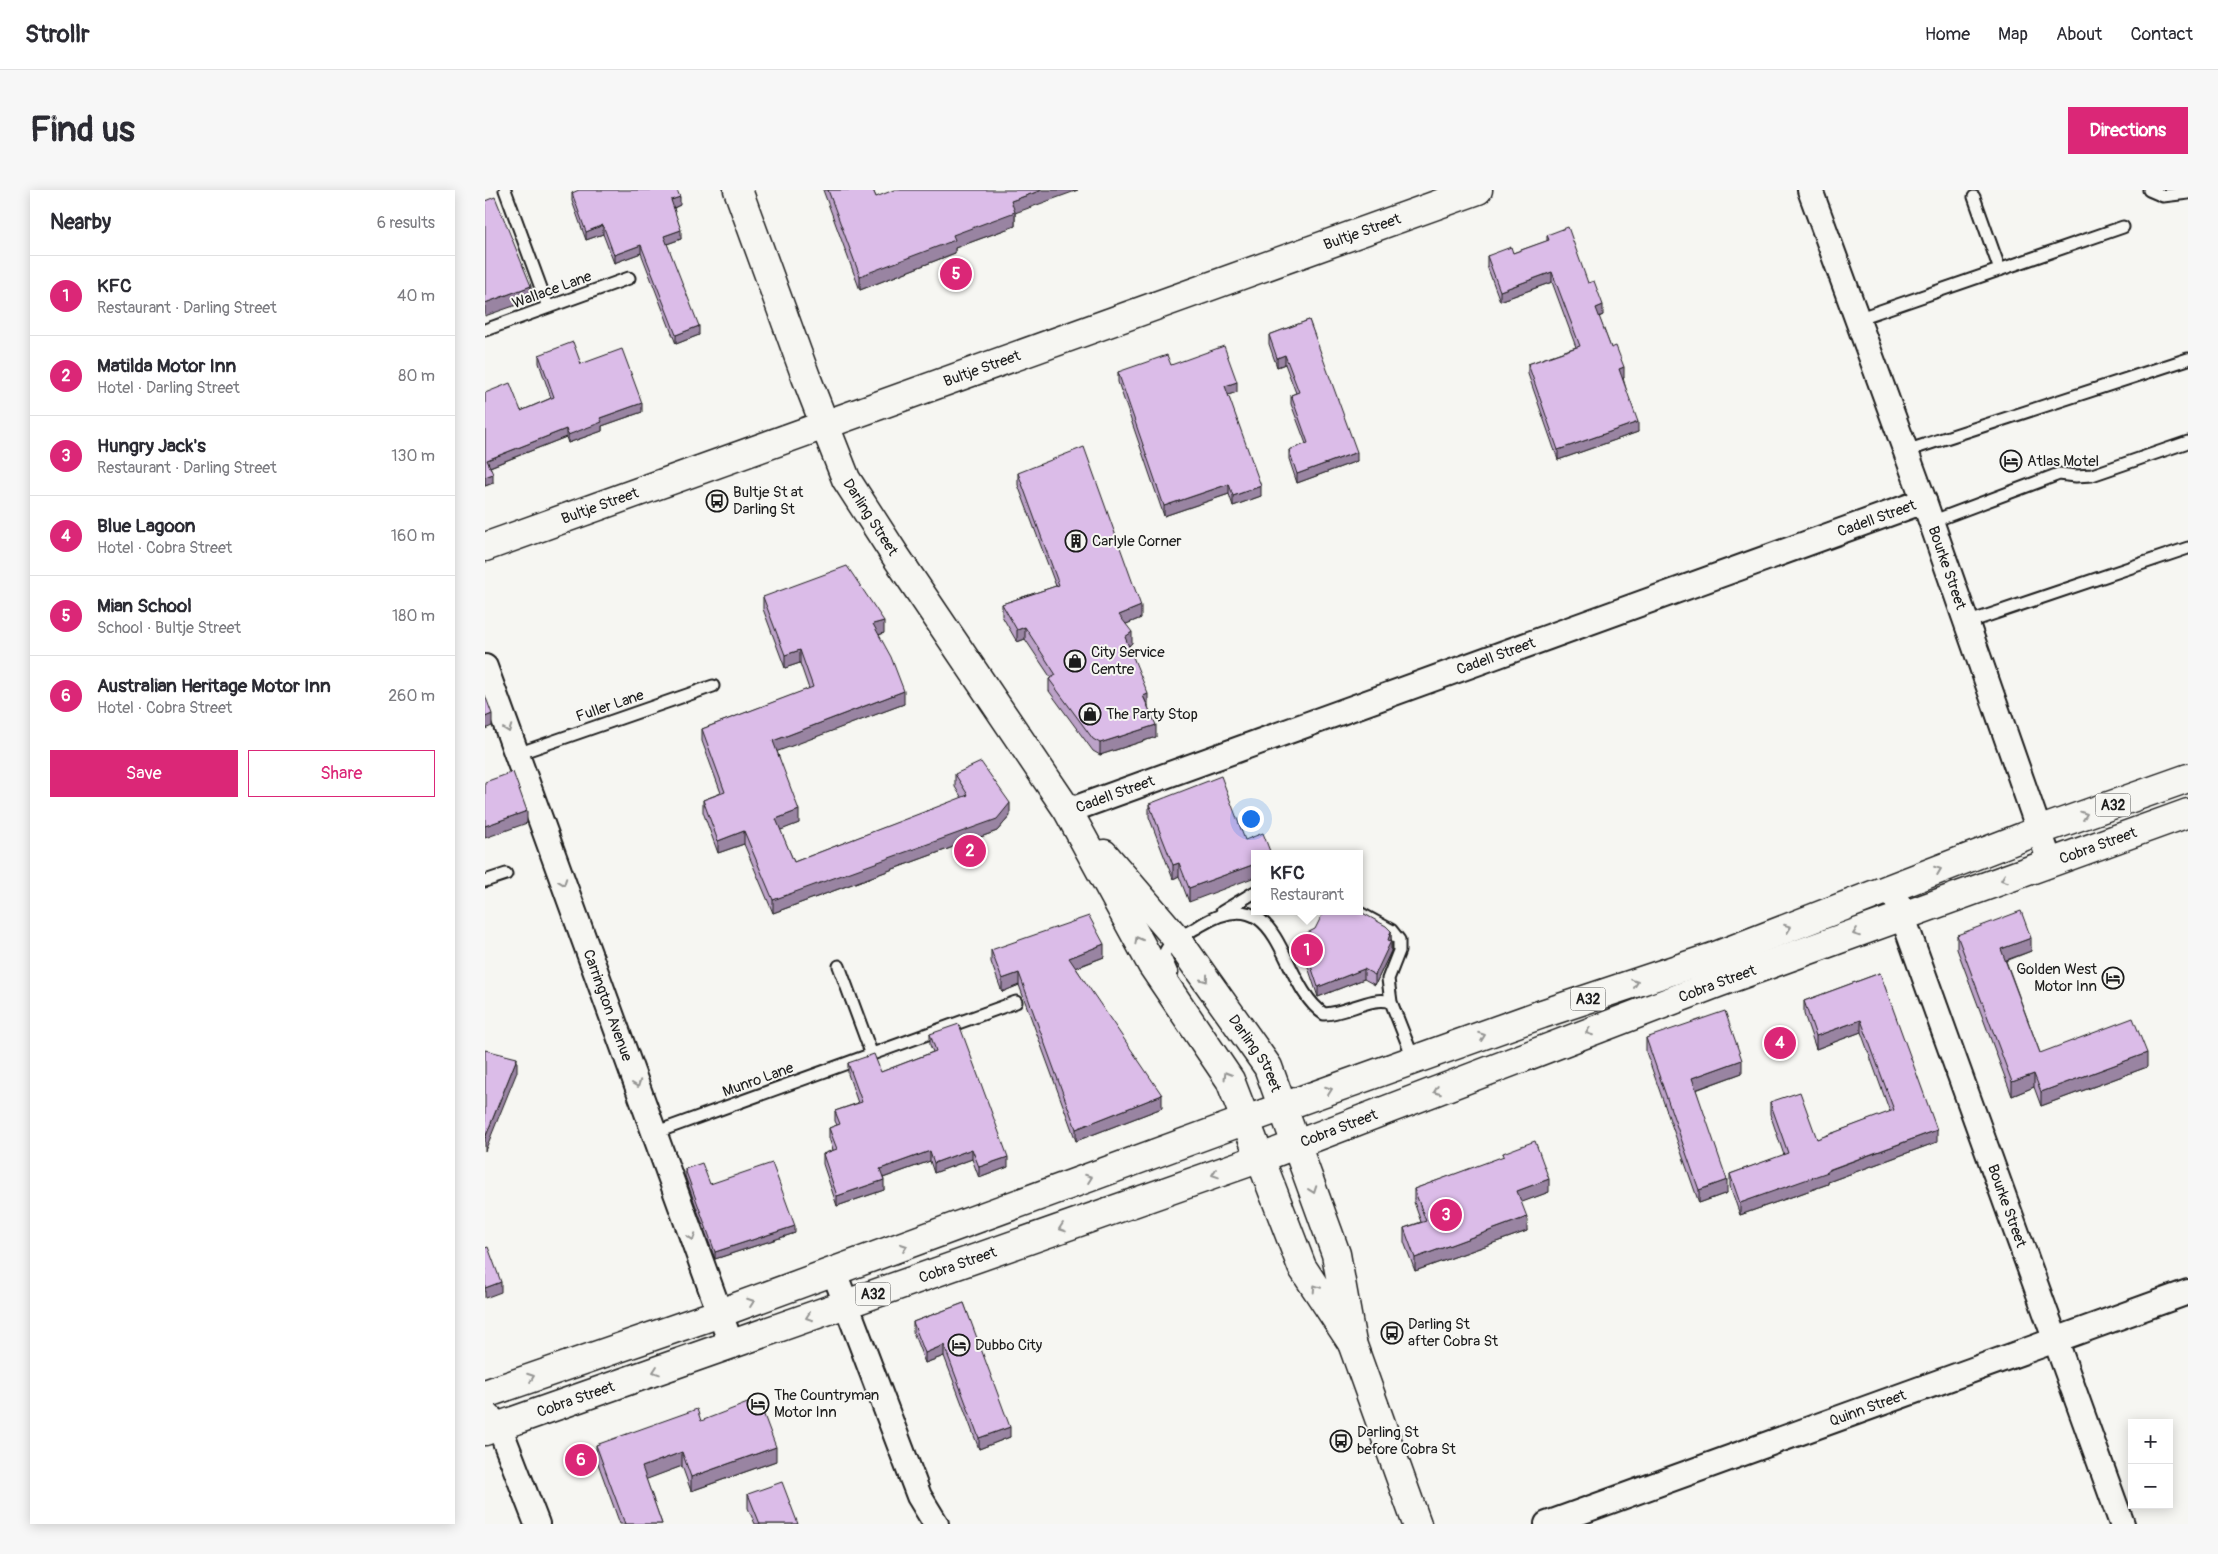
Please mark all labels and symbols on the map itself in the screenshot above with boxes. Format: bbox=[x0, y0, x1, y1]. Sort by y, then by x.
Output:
street label: Bultje Street bbox=[1321, 209, 1404, 254]
pin: 5 bbox=[940, 255, 972, 293]
street label: Wallace Lane bbox=[510, 267, 595, 313]
street label: Bultje Street bbox=[941, 345, 1024, 391]
hotel icon: Atlas Motel bbox=[1999, 449, 2023, 473]
place label: Atlas Motel bbox=[2027, 452, 2099, 471]
street label: Darling Street bbox=[839, 475, 903, 560]
street label: Bultje Street bbox=[559, 483, 642, 528]
place label: Bultje St at Darling St bbox=[733, 483, 804, 519]
bus stop icon: Bultje St at Darling St bbox=[705, 489, 729, 513]
street label: Cadell Street bbox=[1835, 495, 1919, 541]
street label: Bourke Street bbox=[1924, 524, 1971, 613]
building icon: Carlyle Corner bbox=[1064, 529, 1088, 553]
place label: Carlyle Corner bbox=[1092, 532, 1182, 551]
street label: Cadell Street bbox=[1454, 633, 1539, 679]
place label: City Service Centre bbox=[1091, 643, 1165, 679]
shop icon: City Service Centre bbox=[1063, 649, 1087, 673]
street label: Fuller Lane bbox=[574, 685, 647, 726]
shop icon: The Party Stop bbox=[1078, 702, 1102, 726]
place label: The Party Stop bbox=[1106, 705, 1198, 724]
one-way arrow bbox=[502, 725, 512, 733]
street label: Cadell Street bbox=[1073, 771, 1158, 817]
road number: A32 bbox=[2095, 794, 2131, 816]
your location bbox=[1238, 806, 1264, 832]
one-way arrow bbox=[2079, 811, 2088, 821]
street label: Cobra Street bbox=[2057, 823, 2140, 868]
pin: 2 bbox=[954, 832, 986, 870]
one-way arrow bbox=[1933, 866, 1941, 876]
one-way arrow bbox=[2000, 873, 2009, 883]
one-way arrow bbox=[557, 877, 567, 886]
one-way arrow bbox=[1783, 924, 1792, 934]
one-way arrow bbox=[1852, 927, 1861, 937]
pin: 1 bbox=[1291, 931, 1323, 969]
one-way arrow bbox=[1134, 936, 1144, 945]
street label: Carrington Avenue bbox=[579, 947, 637, 1064]
street label: Cobra Street bbox=[1676, 960, 1759, 1007]
place label: Golden West Motor Inn bbox=[2016, 960, 2098, 996]
hotel icon: Golden West Motor Inn bbox=[2101, 966, 2125, 990]
one-way arrow bbox=[1199, 973, 1208, 983]
one-way arrow bbox=[1631, 979, 1639, 989]
road number: A32 bbox=[1571, 988, 1605, 1011]
street label: Darling Street bbox=[1224, 1011, 1286, 1095]
pin: 4 bbox=[1764, 1024, 1796, 1062]
one-way arrow bbox=[1585, 1026, 1594, 1037]
one-way arrow bbox=[1477, 1032, 1485, 1042]
street label: Munro Lane bbox=[720, 1058, 797, 1102]
one-way arrow bbox=[1223, 1072, 1233, 1081]
one-way arrow bbox=[631, 1079, 641, 1088]
one-way arrow bbox=[1434, 1085, 1442, 1095]
one-way arrow bbox=[1324, 1086, 1332, 1096]
street label: Cobra Street bbox=[1298, 1104, 1381, 1152]
street label: Bourke Street bbox=[1983, 1162, 2031, 1251]
one-way arrow bbox=[1211, 1168, 1220, 1178]
one-way arrow bbox=[1084, 1174, 1093, 1184]
one-way arrow bbox=[1307, 1185, 1317, 1194]
pin: 3 bbox=[1430, 1196, 1462, 1234]
one-way arrow bbox=[1058, 1222, 1066, 1232]
one-way arrow bbox=[686, 1232, 696, 1241]
one-way arrow bbox=[899, 1242, 907, 1252]
street label: Cobra Street bbox=[916, 1242, 1000, 1287]
road number: A32 bbox=[855, 1282, 891, 1306]
one-way arrow bbox=[1312, 1284, 1322, 1293]
one-way arrow bbox=[746, 1298, 755, 1308]
one-way arrow bbox=[806, 1311, 814, 1321]
place label: Darling St after Cobra St bbox=[1408, 1315, 1499, 1351]
bus stop icon: Darling St after Cobra St bbox=[1380, 1321, 1404, 1345]
hotel icon: Dubbo City bbox=[947, 1333, 971, 1357]
place label: Dubbo City bbox=[975, 1336, 1043, 1355]
one-way arrow bbox=[652, 1365, 661, 1375]
one-way arrow bbox=[526, 1373, 535, 1383]
street label: Cobra Street bbox=[534, 1376, 618, 1422]
street label: Quinn Street bbox=[1827, 1385, 1909, 1431]
place label: The Countryman Motor Inn bbox=[774, 1386, 879, 1422]
hotel icon: The Countryman Motor Inn bbox=[746, 1392, 770, 1416]
place label: Darling St before Cobra St bbox=[1357, 1423, 1457, 1459]
bus stop icon: Darling St before Cobra St bbox=[1329, 1429, 1353, 1453]
pin: 6 bbox=[565, 1441, 597, 1479]

